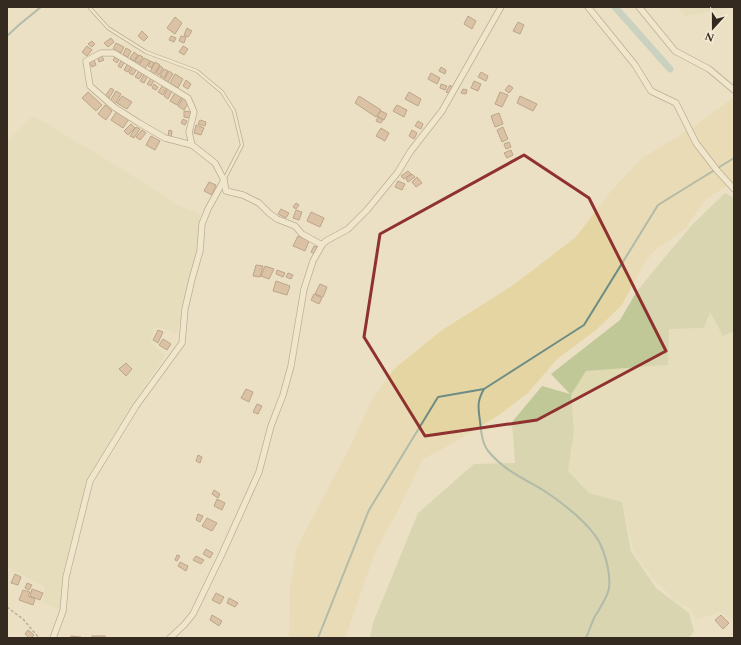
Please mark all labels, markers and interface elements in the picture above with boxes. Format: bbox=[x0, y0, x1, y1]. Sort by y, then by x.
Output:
north arrow bbox=[693, 8, 733, 48]
text: N bbox=[702, 27, 717, 46]

